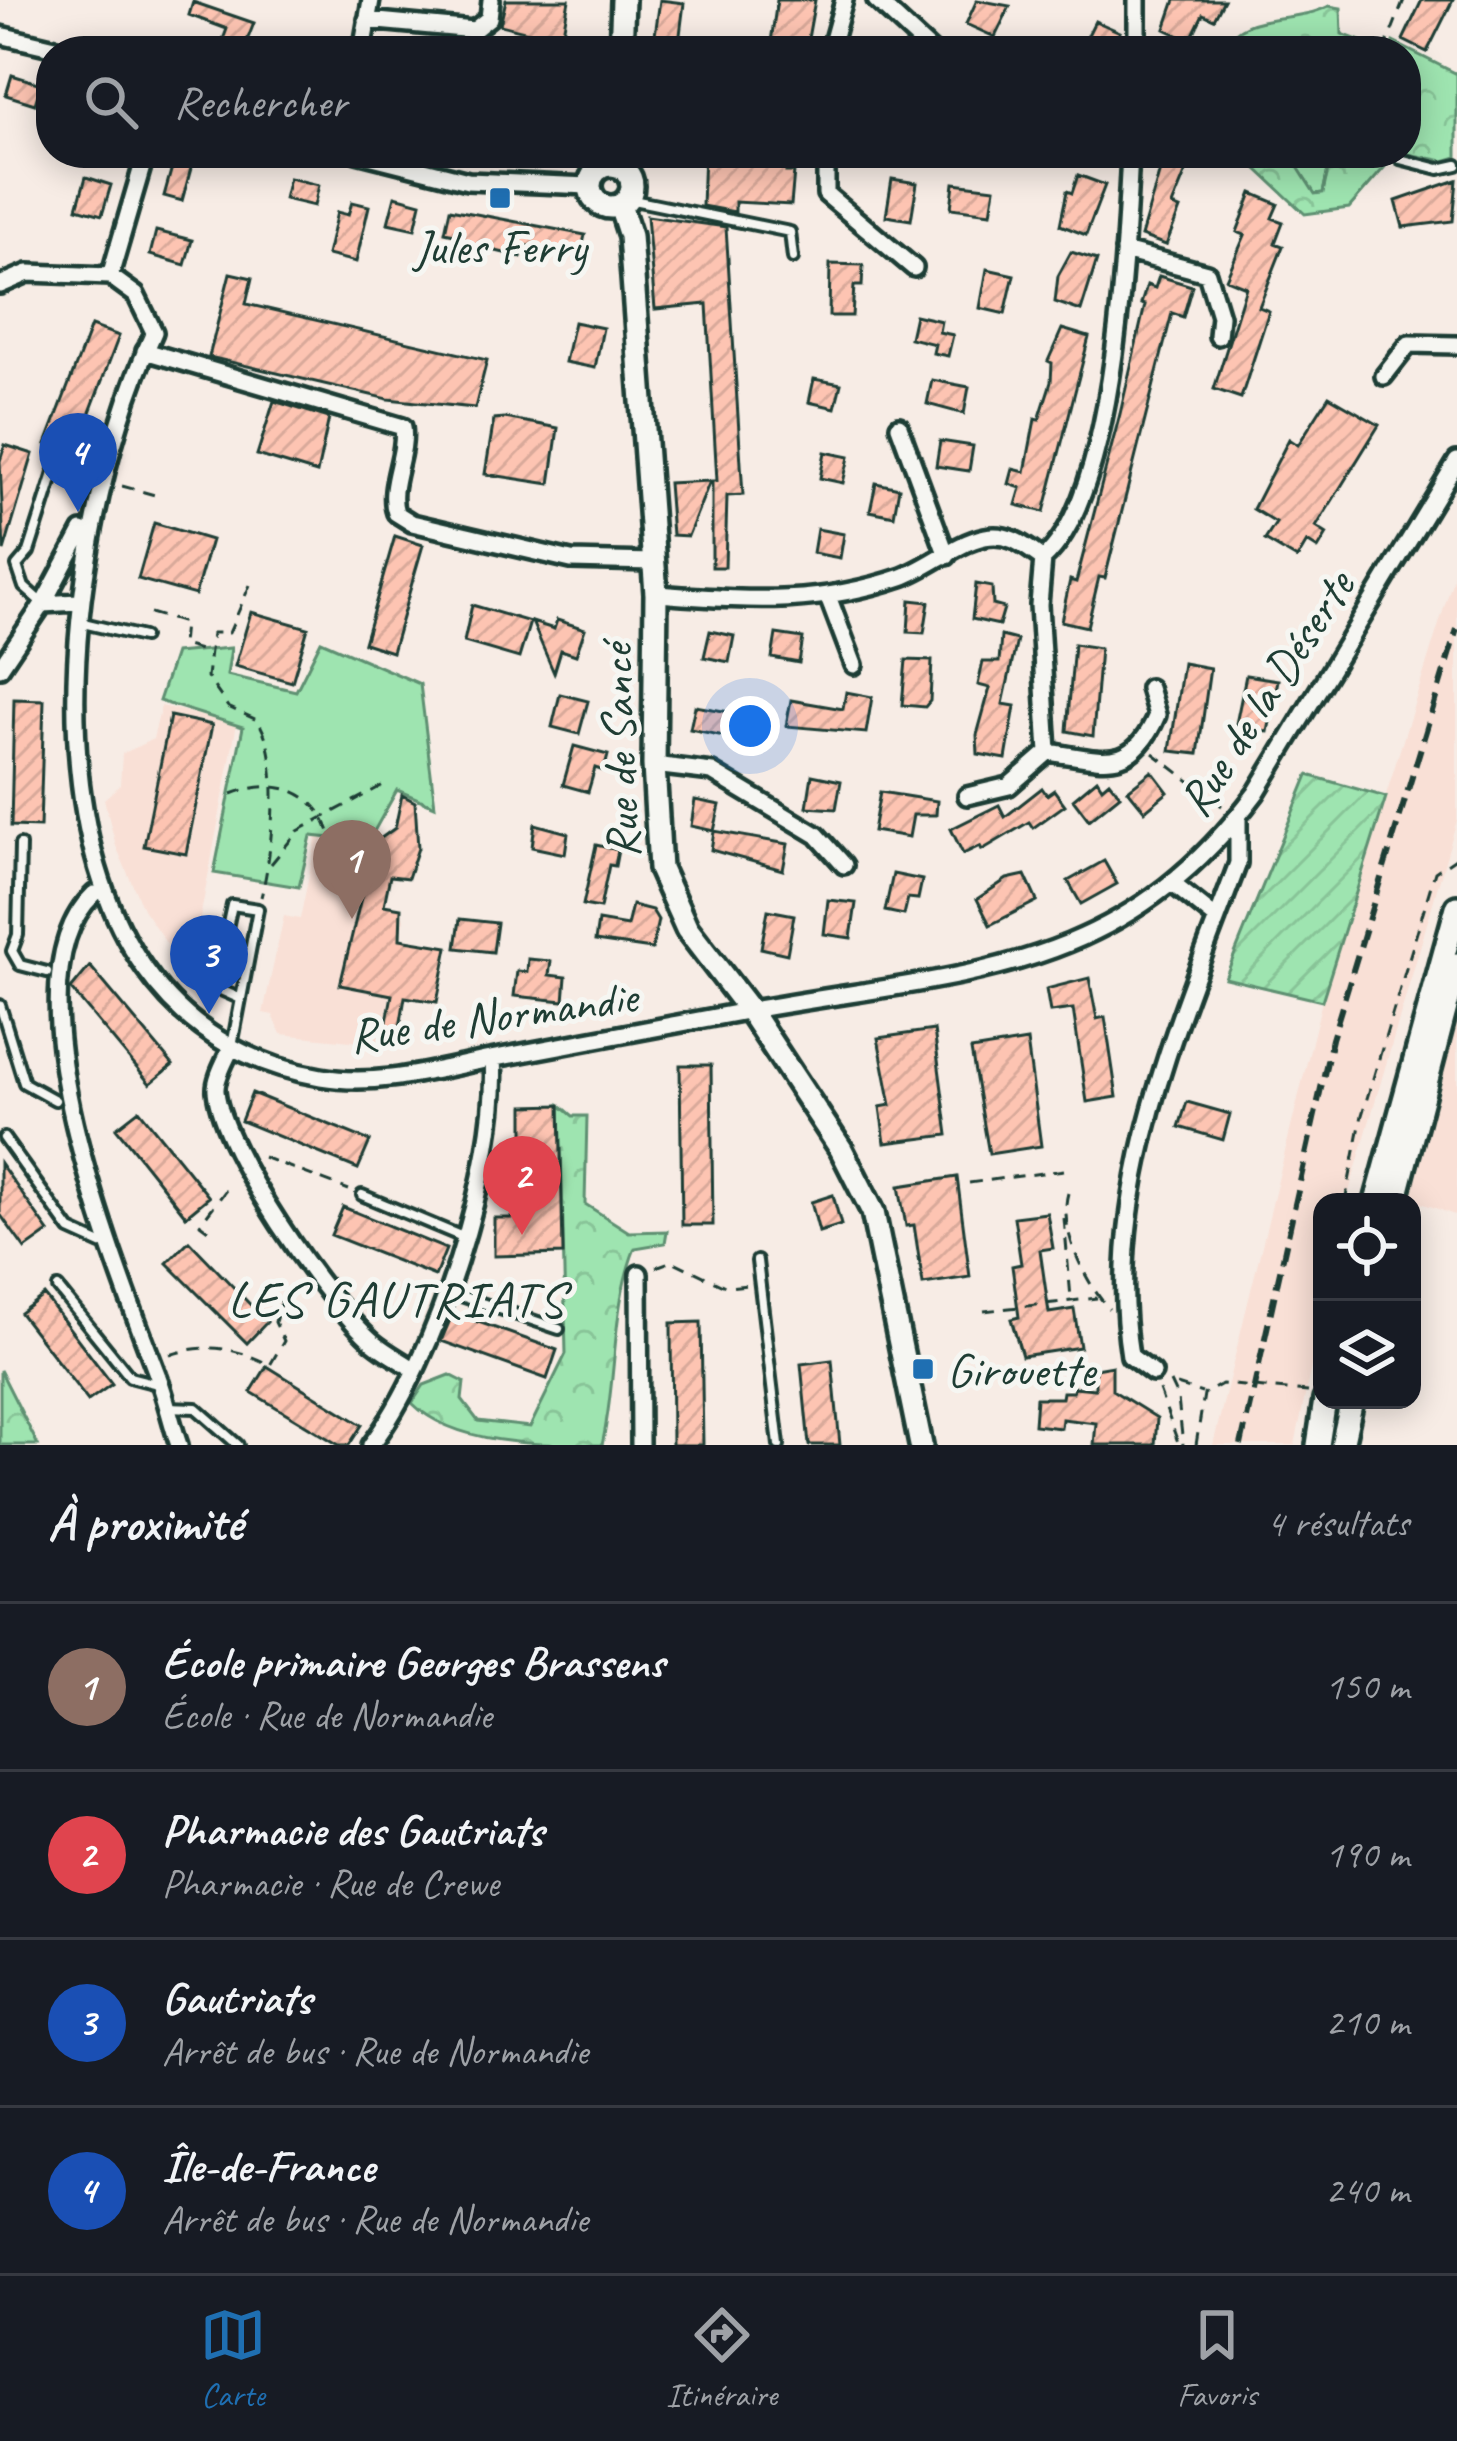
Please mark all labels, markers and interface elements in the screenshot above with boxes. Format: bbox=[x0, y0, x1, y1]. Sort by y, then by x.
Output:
search box bbox=[36, 36, 1421, 168]
icon: search bbox=[78, 69, 144, 135]
text: Rechercher bbox=[174, 74, 347, 131]
marker: Jules Ferry bbox=[487, 185, 513, 211]
place label: Jules Ferry bbox=[412, 217, 590, 277]
pin: 4 bbox=[39, 413, 117, 512]
street label: Rue de la Déserte bbox=[1164, 557, 1369, 827]
street label: Rue de Sancé bbox=[585, 635, 653, 859]
your location bbox=[720, 696, 780, 756]
pin: 1 bbox=[313, 820, 391, 919]
pin: 3 bbox=[170, 915, 248, 1014]
street label: Rue de Normandie bbox=[346, 966, 644, 1066]
pin: 2 bbox=[483, 1136, 561, 1235]
map controls bbox=[1313, 1193, 1421, 1409]
button: locate bbox=[1313, 1193, 1421, 1301]
district label: LES GAUTRIATS bbox=[228, 1267, 573, 1331]
button: layers bbox=[1313, 1301, 1421, 1409]
place label: Girouette bbox=[947, 1340, 1098, 1400]
marker: Girouette bbox=[910, 1356, 936, 1382]
text: À proximité bbox=[48, 1491, 242, 1555]
text: 4 résultats bbox=[1266, 1499, 1409, 1548]
text: École primaire Georges Brassens bbox=[162, 1634, 664, 1691]
text: 1 bbox=[78, 1662, 96, 1711]
text: 150 m bbox=[1325, 1662, 1409, 1711]
text: École · Rue de Normandie bbox=[162, 1691, 492, 1740]
text: Pharmacie des Gautriats bbox=[162, 1802, 543, 1859]
text: 2 bbox=[78, 1830, 96, 1879]
text: 190 m bbox=[1325, 1830, 1409, 1879]
text: Pharmacie · Rue de Crewe bbox=[162, 1859, 499, 1908]
text: Gautriats bbox=[162, 1970, 312, 2027]
text: 3 bbox=[78, 1998, 96, 2047]
text: 210 m bbox=[1325, 1998, 1409, 2047]
text: Arrêt de bus · Rue de Normandie bbox=[162, 2027, 588, 2076]
text: Île-de-France bbox=[162, 2138, 375, 2195]
text: 4 bbox=[78, 2166, 96, 2215]
text: 240 m bbox=[1325, 2166, 1409, 2215]
text: Arrêt de bus · Rue de Normandie bbox=[162, 2195, 588, 2244]
tab: Carte bbox=[200, 2302, 266, 2416]
tab: Itinéraire bbox=[666, 2302, 777, 2416]
tab: Favoris bbox=[1177, 2302, 1257, 2416]

